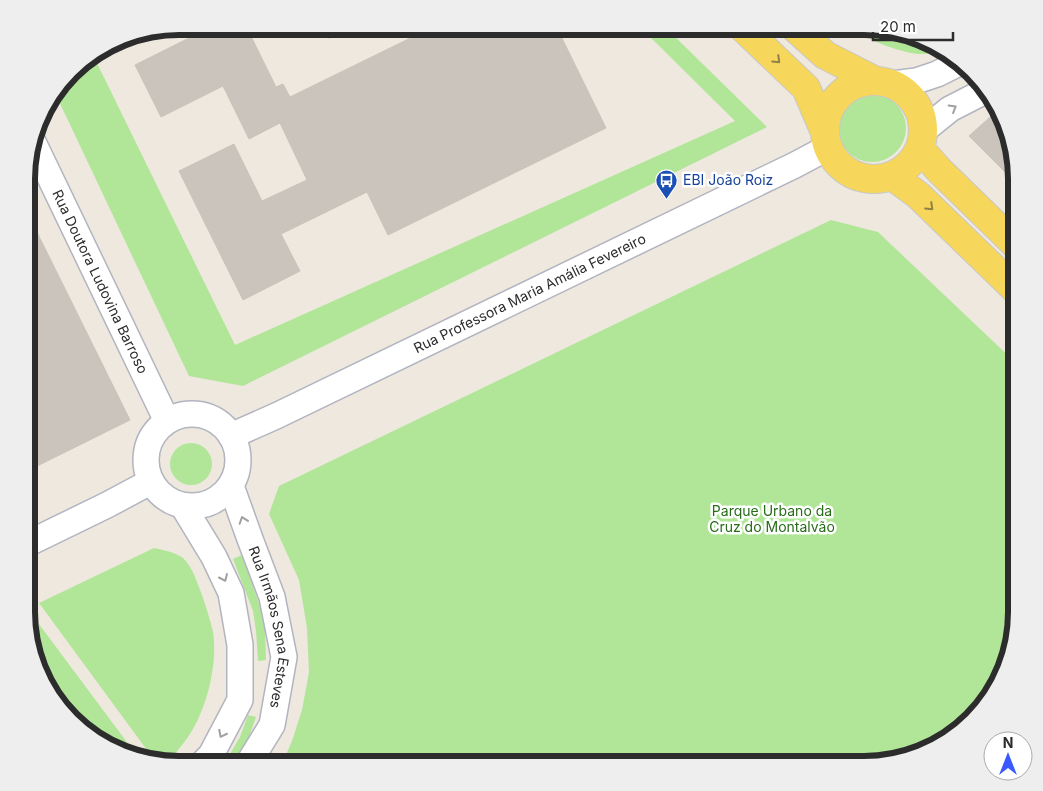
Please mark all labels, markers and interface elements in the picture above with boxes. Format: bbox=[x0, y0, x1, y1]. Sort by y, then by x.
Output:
scale bar bbox=[873, 10, 953, 42]
text: 20 m bbox=[880, 17, 916, 36]
one-way arrow bbox=[771, 54, 780, 63]
one-way arrow bbox=[948, 105, 957, 115]
bus stop icon: EBI João Roiz bbox=[655, 168, 679, 199]
place label: EBI João Roiz bbox=[683, 171, 773, 188]
street label: Rua Doutora Ludovina Barroso bbox=[49, 187, 152, 376]
one-way arrow bbox=[924, 201, 933, 210]
street label: Rua Professora Maria Amália Fevereiro bbox=[411, 230, 648, 356]
park label: Parque Urbano da Cruz do Montalvão bbox=[709, 502, 835, 535]
one-way arrow bbox=[239, 516, 249, 525]
street label: Rua Irmãos Sena Esteves bbox=[245, 544, 293, 710]
one-way arrow bbox=[218, 573, 229, 582]
one-way arrow bbox=[218, 729, 228, 738]
north arrow bbox=[983, 731, 1033, 781]
text: N bbox=[1003, 734, 1013, 751]

